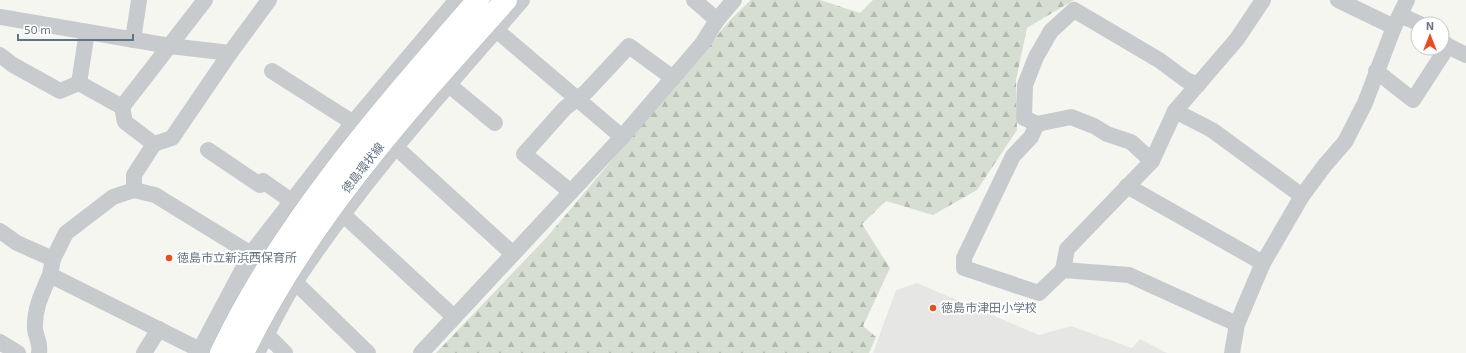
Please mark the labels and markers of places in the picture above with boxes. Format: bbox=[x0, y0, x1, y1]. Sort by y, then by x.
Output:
place label: 徳島市立新浜西保育所 bbox=[177, 250, 297, 264]
marker: 徳島市立新浜西保育所 bbox=[164, 253, 174, 263]
place label: 徳島市津田小学校 bbox=[941, 300, 1037, 314]
marker: 徳島市津田小学校 bbox=[928, 303, 938, 313]

